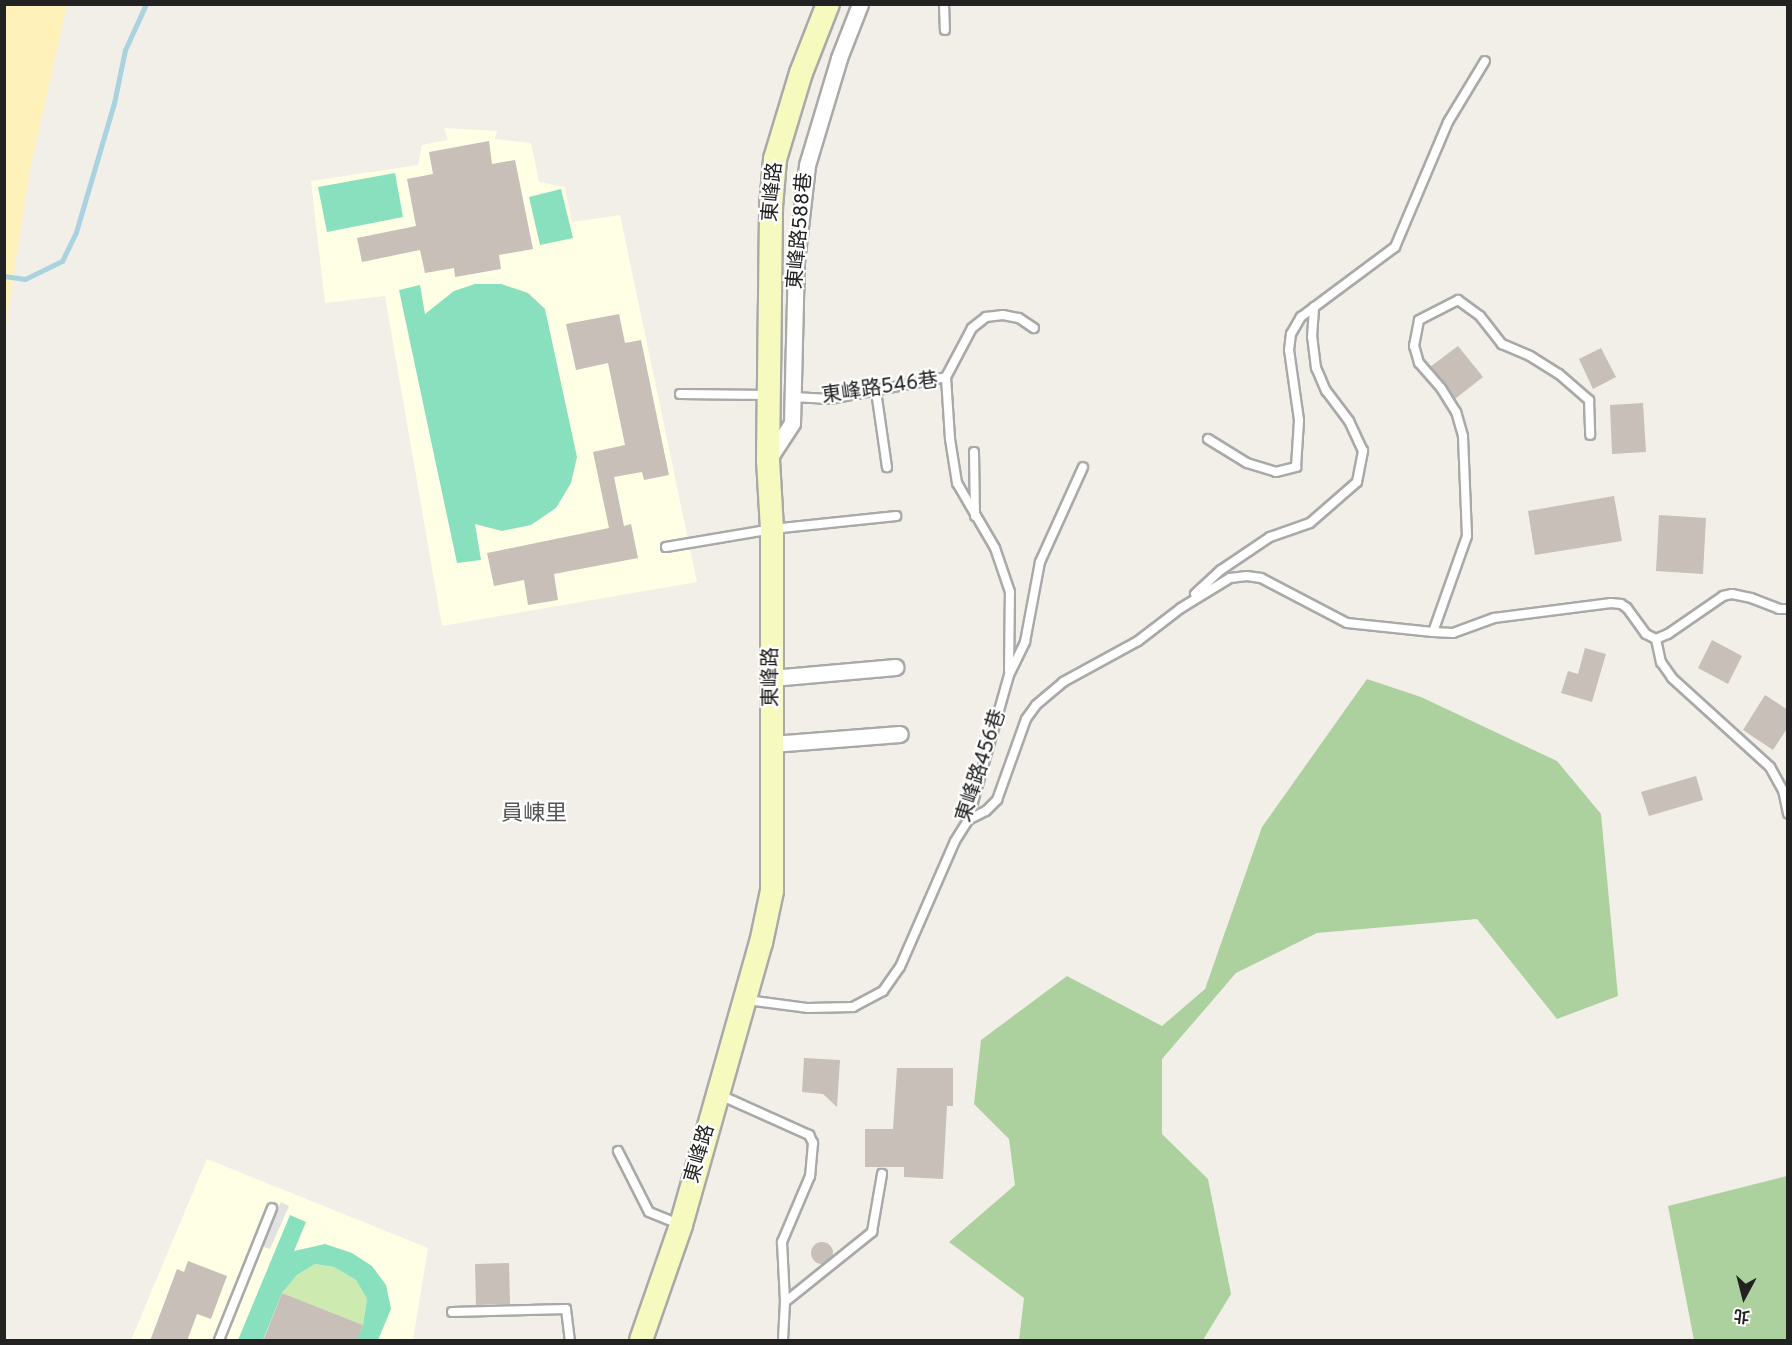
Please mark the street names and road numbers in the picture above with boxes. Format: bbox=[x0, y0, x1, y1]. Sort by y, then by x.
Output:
street label: 東峰路 bbox=[759, 161, 789, 223]
street label: 東峰路588巷 bbox=[784, 172, 818, 290]
street label: 東峰路546巷 bbox=[820, 369, 940, 409]
street label: 東峰路 bbox=[760, 647, 784, 707]
street label: 東峰路456巷 bbox=[953, 707, 1011, 825]
street label: 東峰路 bbox=[681, 1122, 721, 1186]

